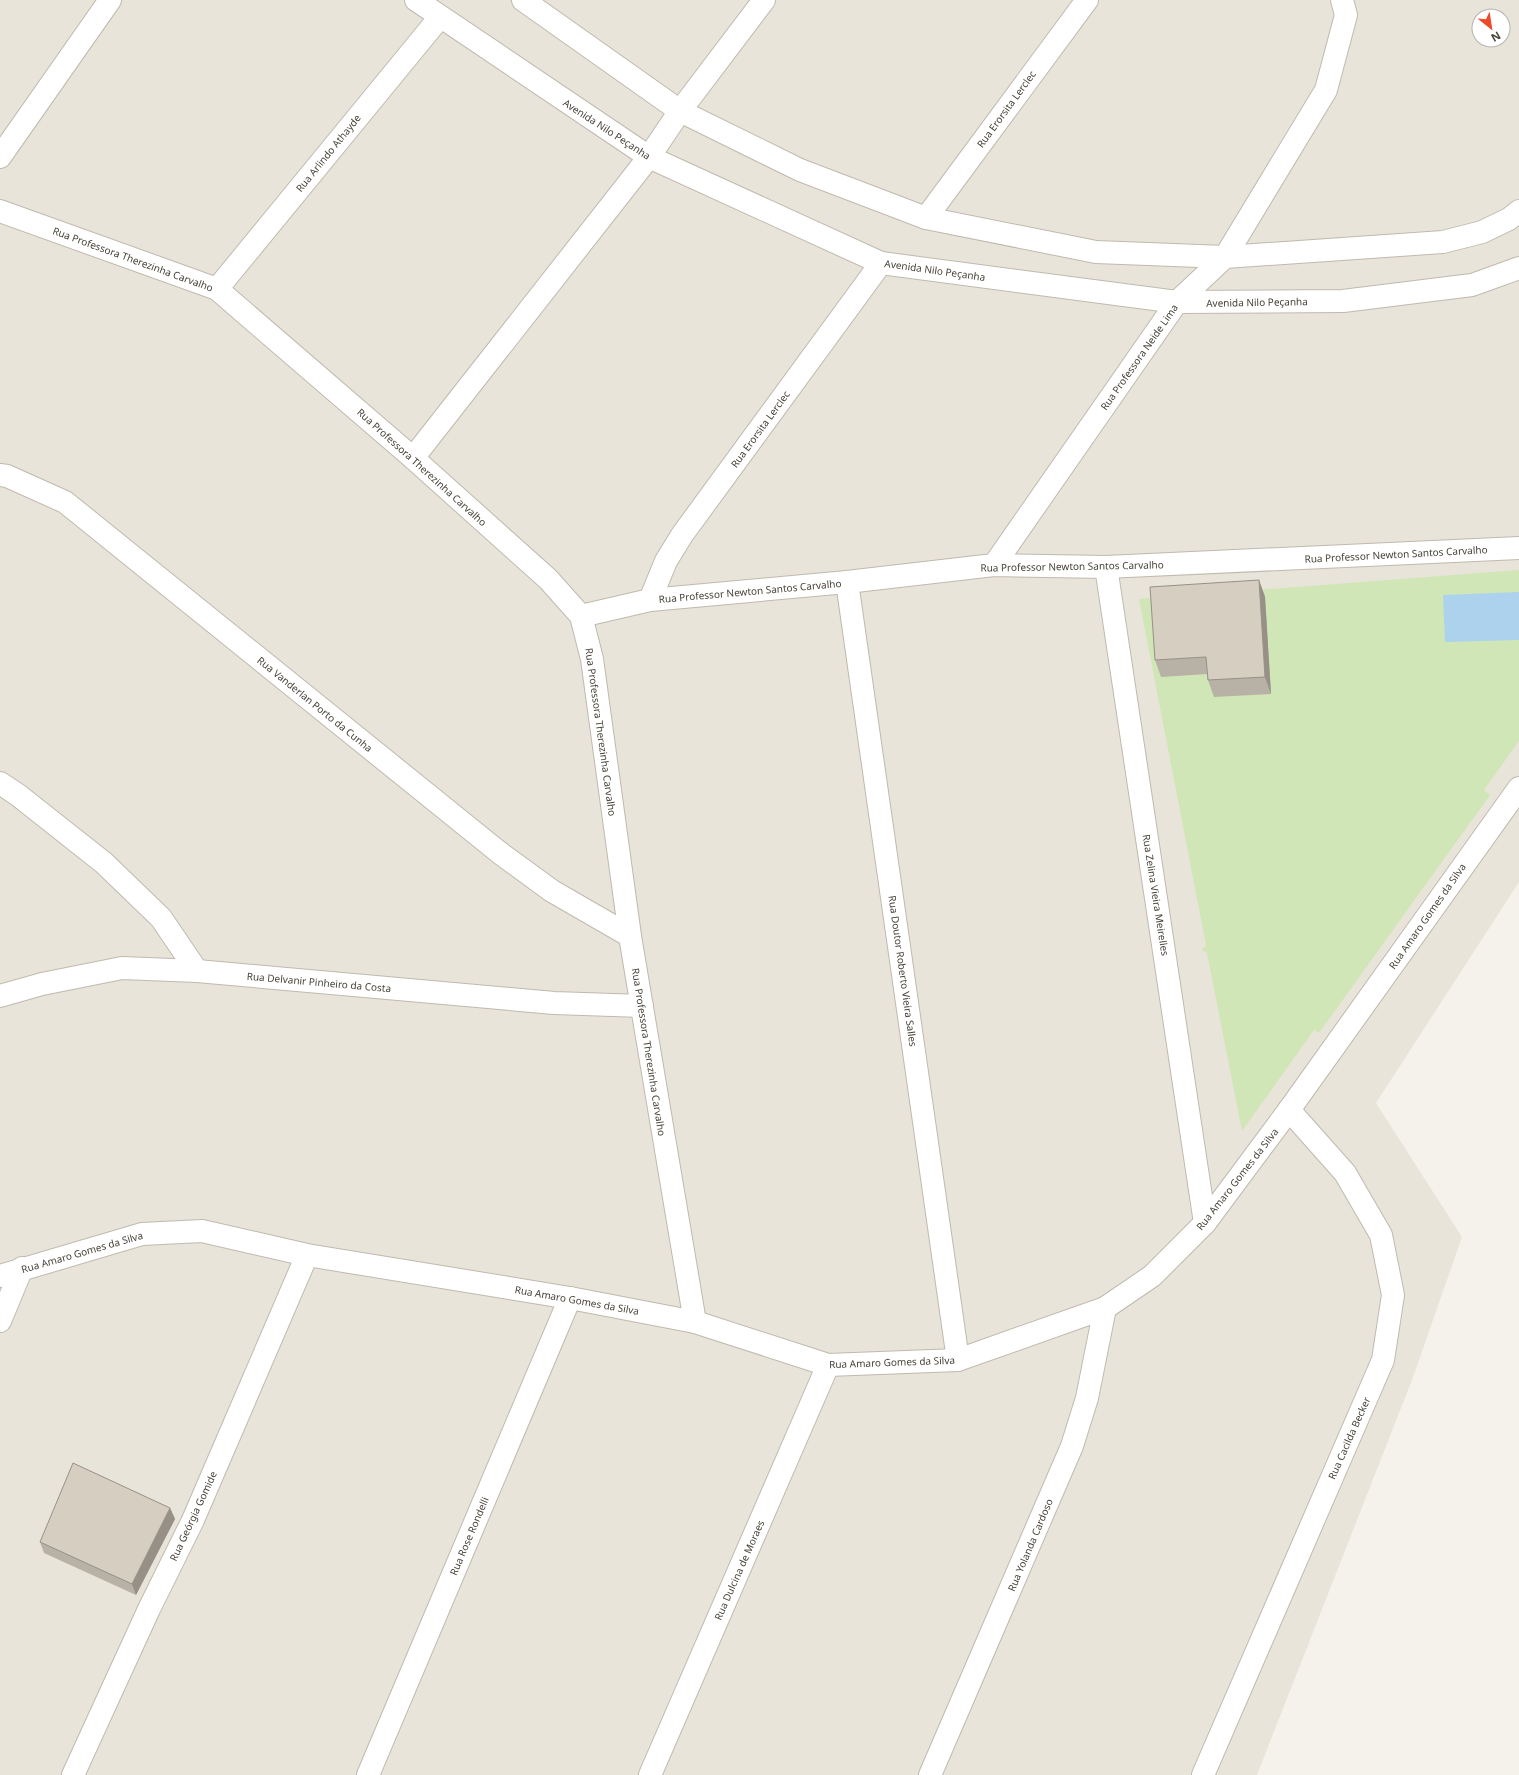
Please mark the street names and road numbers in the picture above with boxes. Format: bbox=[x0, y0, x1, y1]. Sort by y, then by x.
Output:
street label: Rua Erorsita Lerclec bbox=[973, 67, 1039, 150]
street label: Avenida Nilo Peçanha bbox=[561, 95, 653, 163]
street label: Rua Arlindo Athayde bbox=[292, 111, 364, 195]
street label: Rua Professora Therezinha Carvalho bbox=[51, 223, 215, 295]
street label: Avenida Nilo Peçanha bbox=[884, 256, 986, 284]
street label: Avenida Nilo Peçanha bbox=[1206, 294, 1308, 310]
street label: Rua Professora Neide Lima bbox=[1097, 301, 1181, 413]
street label: Rua Erorsita Lerclec bbox=[727, 387, 793, 470]
street label: Rua Professora Therezinha Carvalho bbox=[354, 405, 490, 529]
street label: Rua Professor Newton Santos Carvalho bbox=[1304, 542, 1488, 566]
street label: Rua Professor Newton Santos Carvalho bbox=[980, 557, 1164, 575]
street label: Rua Professor Newton Santos Carvalho bbox=[658, 576, 842, 606]
street label: Rua Professora Therezinha Carvalho bbox=[582, 647, 620, 817]
street label: Rua Vanderlan Porto da Cunha bbox=[254, 653, 376, 755]
street label: Rua Zelina Vieira Meirelles bbox=[1139, 833, 1173, 957]
street label: Rua Amaro Gomes da Silva bbox=[1385, 860, 1469, 972]
street label: Rua Doutor Roberto Vieira Salles bbox=[885, 894, 921, 1048]
street label: Rua Professora Therezinha Carvalho bbox=[629, 967, 669, 1137]
street label: Rua Delvanir Pinheiro da Costa bbox=[246, 969, 392, 995]
street label: Rua Amaro Gomes da Silva bbox=[1193, 1125, 1281, 1233]
street label: Rua Amaro Gomes da Silva bbox=[20, 1228, 144, 1276]
street label: Rua Amaro Gomes da Silva bbox=[514, 1282, 640, 1318]
street label: Rua Amaro Gomes da Silva bbox=[829, 1353, 955, 1371]
street label: Rua Cacilda Becker bbox=[1325, 1395, 1373, 1481]
street label: Rua Geórgia Gomide bbox=[166, 1468, 220, 1563]
street label: Rua Rose Rondelli bbox=[446, 1495, 492, 1577]
street label: Rua Yolanda Cardoso bbox=[1004, 1496, 1056, 1594]
street label: Rua Dulcina de Moraes bbox=[711, 1518, 767, 1622]

